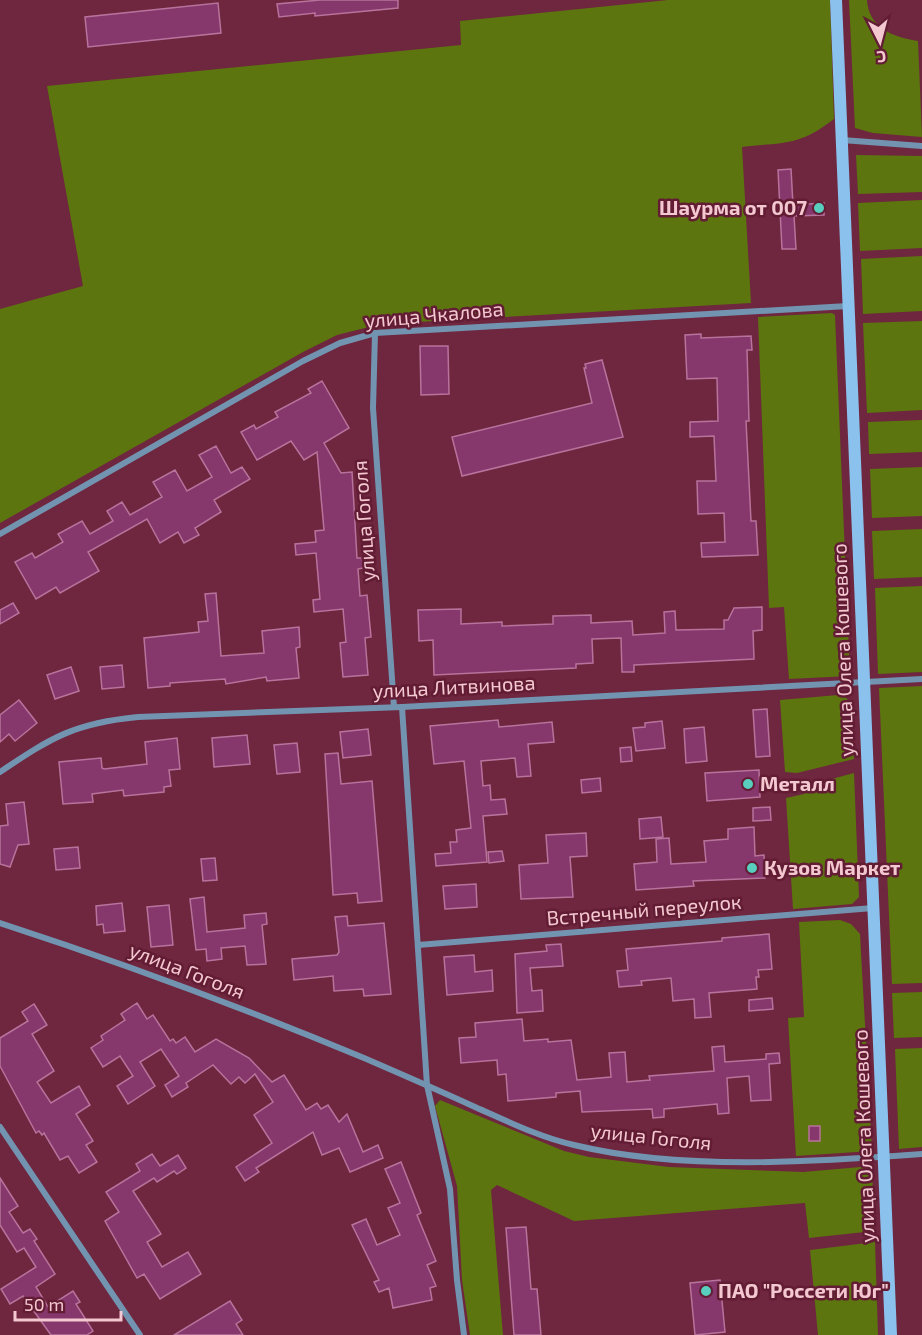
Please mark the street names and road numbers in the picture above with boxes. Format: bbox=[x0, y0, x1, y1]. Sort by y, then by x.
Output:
street label: улица Чкалова bbox=[363, 296, 504, 333]
street label: улица Гоголя bbox=[347, 460, 380, 582]
street label: улица Олега Кошевого bbox=[826, 543, 859, 757]
street label: улица Литвинова bbox=[372, 670, 536, 703]
street label: Встречный переулок bbox=[546, 889, 743, 930]
street label: улица Гоголя bbox=[126, 937, 248, 1004]
street label: улица Олега Кошевого bbox=[847, 1029, 880, 1243]
street label: улица Гоголя bbox=[589, 1118, 713, 1155]

